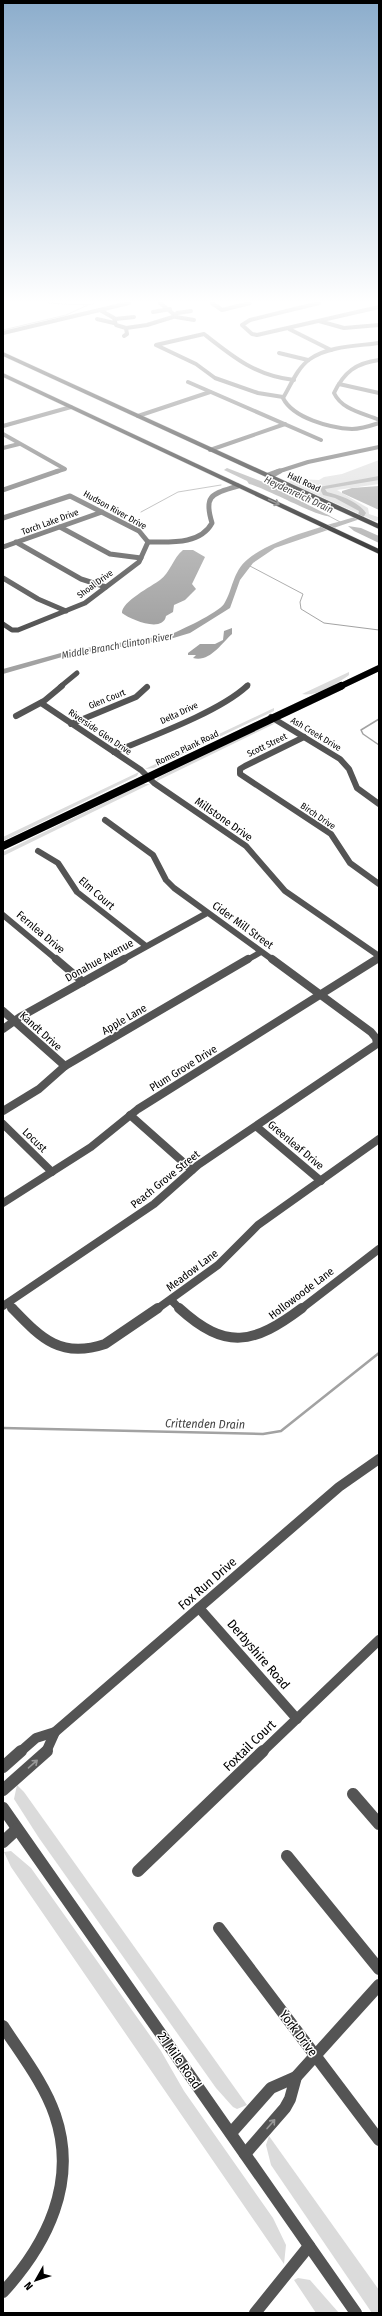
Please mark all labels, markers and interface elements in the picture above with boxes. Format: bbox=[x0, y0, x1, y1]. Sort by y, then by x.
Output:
street label: Hall Road bbox=[286, 470, 322, 494]
water label: Heydenreich Drain bbox=[262, 474, 335, 516]
street label: Hudson River Drive bbox=[82, 489, 149, 532]
one-way arrow bbox=[267, 499, 279, 506]
street label: Torch Lake Drive bbox=[20, 507, 80, 537]
street label: Shoal Drive bbox=[75, 567, 115, 600]
water label: Middle Branch Clinton River bbox=[61, 630, 174, 662]
street label: Glen Court bbox=[87, 687, 127, 711]
street label: Delta Drive bbox=[159, 700, 200, 726]
street label: Riverside Glen Drive bbox=[67, 707, 134, 757]
street label: Ash Creek Drive bbox=[289, 715, 343, 753]
street label: Romeo Plank Road bbox=[154, 728, 220, 768]
street label: Scott Street bbox=[245, 731, 289, 759]
street label: Millstone Drive bbox=[192, 795, 255, 844]
street label: Birch Drive bbox=[299, 801, 338, 832]
street label: Elm Court bbox=[76, 874, 118, 913]
street label: Cider Mill Street bbox=[210, 899, 276, 952]
street label: Fernlea Drive bbox=[14, 908, 67, 956]
street label: Donahue Avenue bbox=[63, 936, 136, 985]
street label: Apple Lane bbox=[99, 1001, 149, 1038]
street label: Kandt Drive bbox=[17, 1009, 64, 1054]
street label: Plum Grove Drive bbox=[147, 1042, 219, 1094]
street label: Greenleaf Drive bbox=[265, 1118, 326, 1173]
street label: Locust bbox=[20, 1126, 50, 1155]
street label: Peach Grove Street bbox=[128, 1147, 203, 1211]
street label: Meadow Lane bbox=[164, 1247, 221, 1294]
street label: Hollowoode Lane bbox=[266, 1265, 336, 1322]
water label: Crittenden Drain bbox=[165, 1416, 245, 1432]
street label: Fox Run Drive bbox=[175, 1554, 239, 1613]
street label: Derbyshire Road bbox=[224, 1616, 293, 1692]
street label: Foxtail Court bbox=[220, 1716, 279, 1774]
one-way arrow bbox=[27, 1760, 38, 1769]
street label: York Drive bbox=[276, 2007, 321, 2059]
street label: 21 Mile Road bbox=[155, 2029, 205, 2092]
one-way arrow bbox=[266, 2120, 275, 2130]
north arrow bbox=[16, 2260, 56, 2300]
text: N bbox=[21, 2279, 36, 2293]

